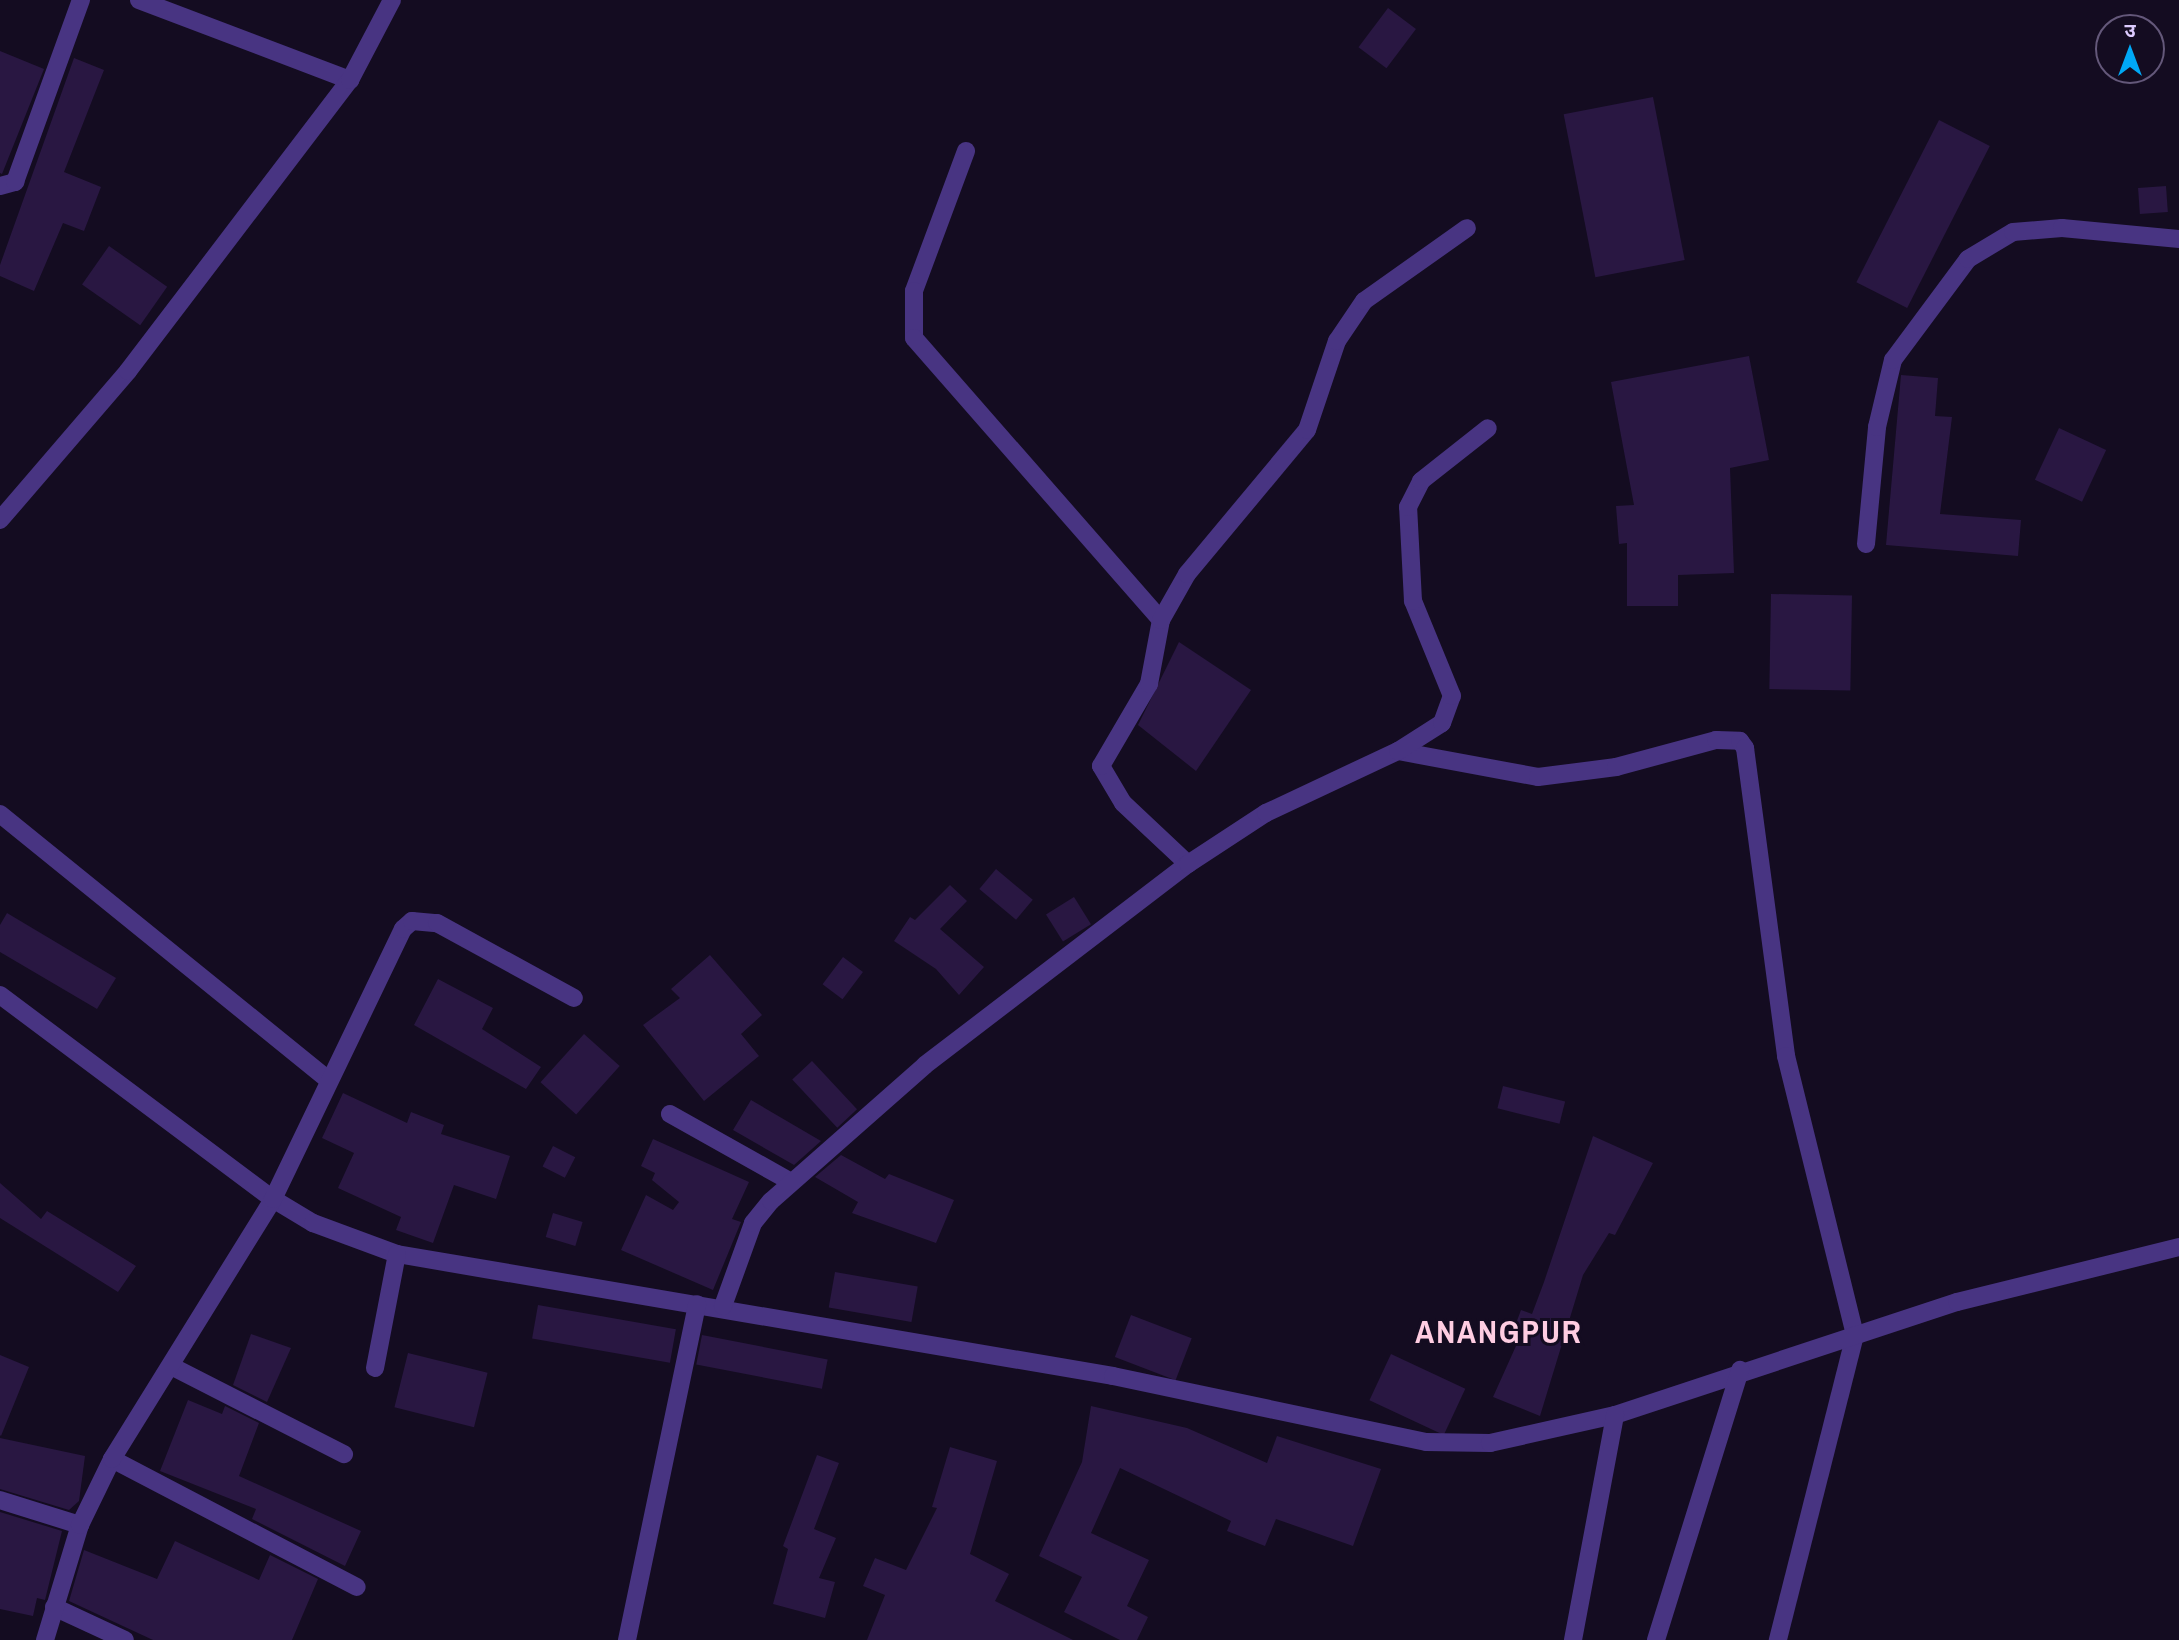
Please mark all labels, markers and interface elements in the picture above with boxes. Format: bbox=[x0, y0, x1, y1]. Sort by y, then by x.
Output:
north arrow bbox=[2095, 14, 2165, 84]
text: उ bbox=[2124, 17, 2136, 43]
district label: ANANGPUR bbox=[1416, 1313, 1582, 1351]

